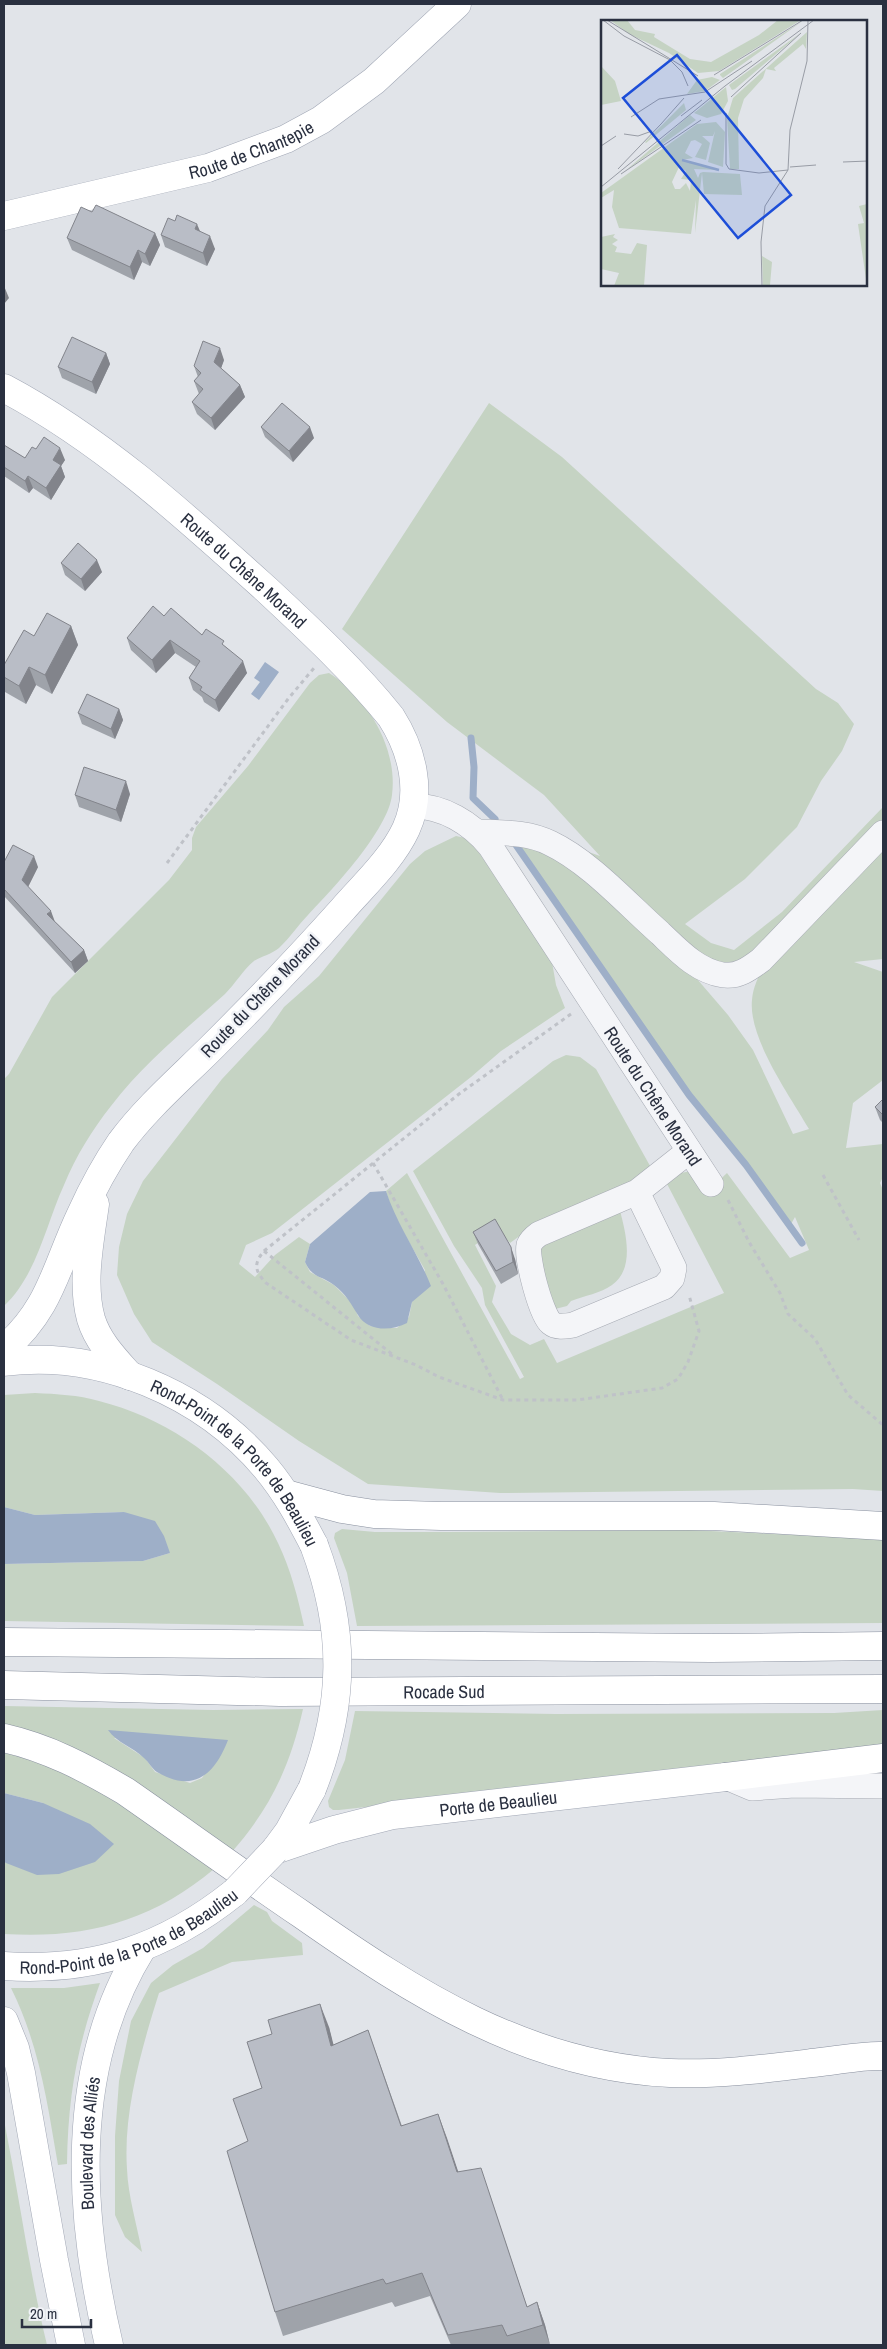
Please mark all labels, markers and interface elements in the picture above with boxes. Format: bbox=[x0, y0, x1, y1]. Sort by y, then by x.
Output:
inset map bbox=[601, 20, 867, 286]
street label: Route de Chantepie bbox=[186, 114, 318, 185]
street label: Route du Chêne Morand bbox=[176, 506, 312, 634]
street label: Route du Chêne Morand bbox=[195, 929, 325, 1063]
street label: Route du Chêne Morand bbox=[599, 1021, 708, 1170]
street label: Rond-Point de la Porte de Beaulieu bbox=[147, 1373, 325, 1550]
street label: Rocade Sud bbox=[403, 1678, 485, 1704]
street label: Porte de Beaulieu bbox=[438, 1784, 558, 1822]
street label: Rond-Point de la Porte de Beaulieu bbox=[19, 1882, 243, 1979]
street label: Boulevard des Alliés bbox=[73, 2074, 106, 2211]
scale bar bbox=[22, 2296, 91, 2328]
text: 20 m bbox=[30, 2303, 57, 2324]

